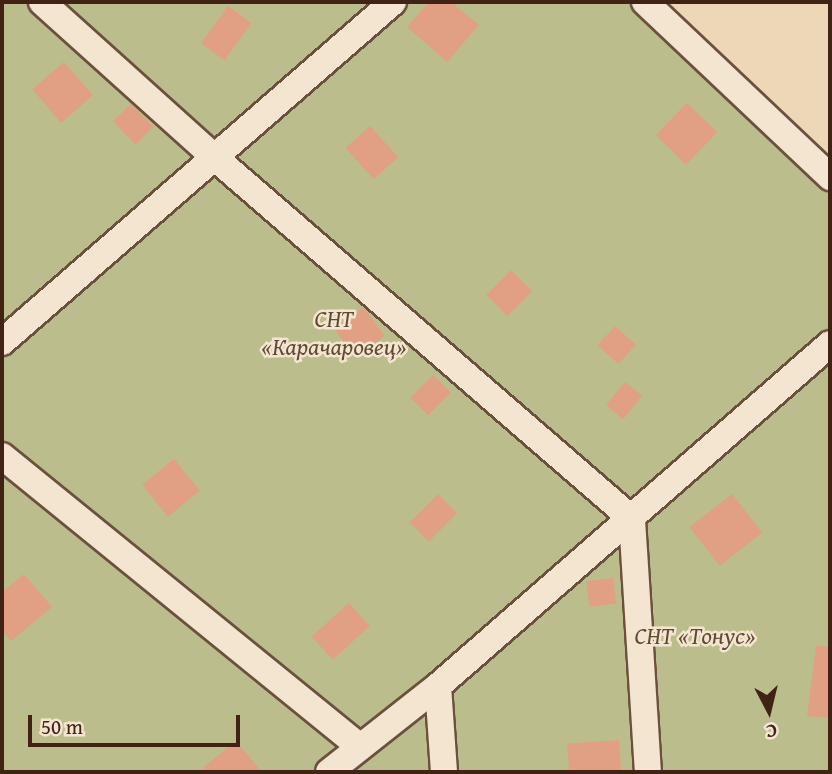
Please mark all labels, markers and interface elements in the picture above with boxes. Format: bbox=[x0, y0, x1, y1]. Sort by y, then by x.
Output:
park label: СНТ «Карачаровец» bbox=[262, 305, 406, 361]
park label: СНТ «Тонус» bbox=[635, 622, 755, 650]
north arrow bbox=[734, 676, 804, 746]
scale bar bbox=[32, 700, 243, 744]
text: 50 m bbox=[41, 711, 83, 742]
text: С bbox=[765, 717, 779, 746]

